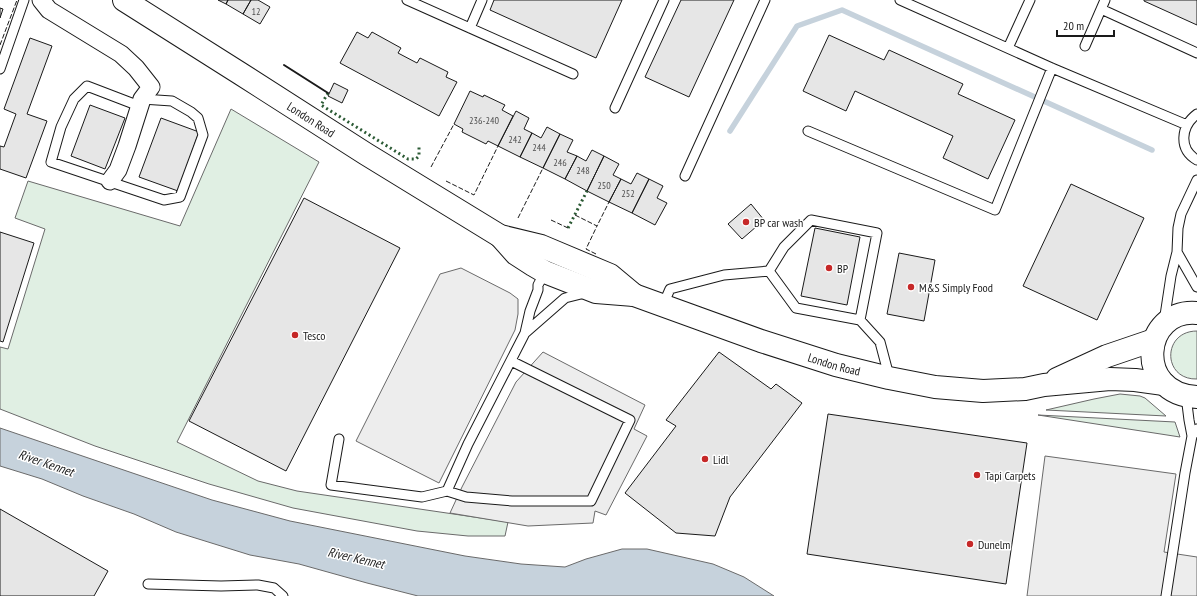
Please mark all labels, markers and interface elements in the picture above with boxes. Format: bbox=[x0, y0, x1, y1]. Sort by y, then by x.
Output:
house number: 12 bbox=[252, 5, 261, 18]
scale bar bbox=[1057, 12, 1114, 38]
text: 20 m bbox=[1063, 18, 1084, 33]
street label: London Road bbox=[285, 98, 338, 140]
house number: 236-240 bbox=[469, 114, 499, 127]
house number: 242 bbox=[508, 133, 522, 146]
house number: 244 bbox=[532, 141, 546, 154]
house number: 246 bbox=[553, 156, 567, 169]
house number: 248 bbox=[576, 164, 590, 177]
house number: 250 bbox=[597, 179, 611, 192]
house number: 252 bbox=[621, 187, 635, 200]
place label: BP car wash bbox=[754, 215, 803, 230]
marker: BP car wash bbox=[741, 217, 751, 227]
place label: BP bbox=[837, 261, 849, 276]
marker: BP bbox=[824, 263, 834, 273]
place label: M&S Simply Food bbox=[919, 280, 993, 295]
marker: M&S Simply Food bbox=[906, 282, 916, 292]
place label: Tesco bbox=[303, 328, 325, 343]
marker: Tesco bbox=[290, 330, 300, 340]
street label: London Road bbox=[806, 349, 862, 378]
water label: River Kennet bbox=[16, 446, 77, 481]
place label: Lidl bbox=[713, 452, 729, 467]
marker: Lidl bbox=[700, 454, 710, 464]
place label: Tapi Carpets bbox=[985, 468, 1035, 483]
marker: Tapi Carpets bbox=[972, 470, 982, 480]
place label: Dunelm bbox=[978, 537, 1011, 552]
marker: Dunelm bbox=[965, 539, 975, 549]
water label: River Kennet bbox=[326, 543, 387, 573]

